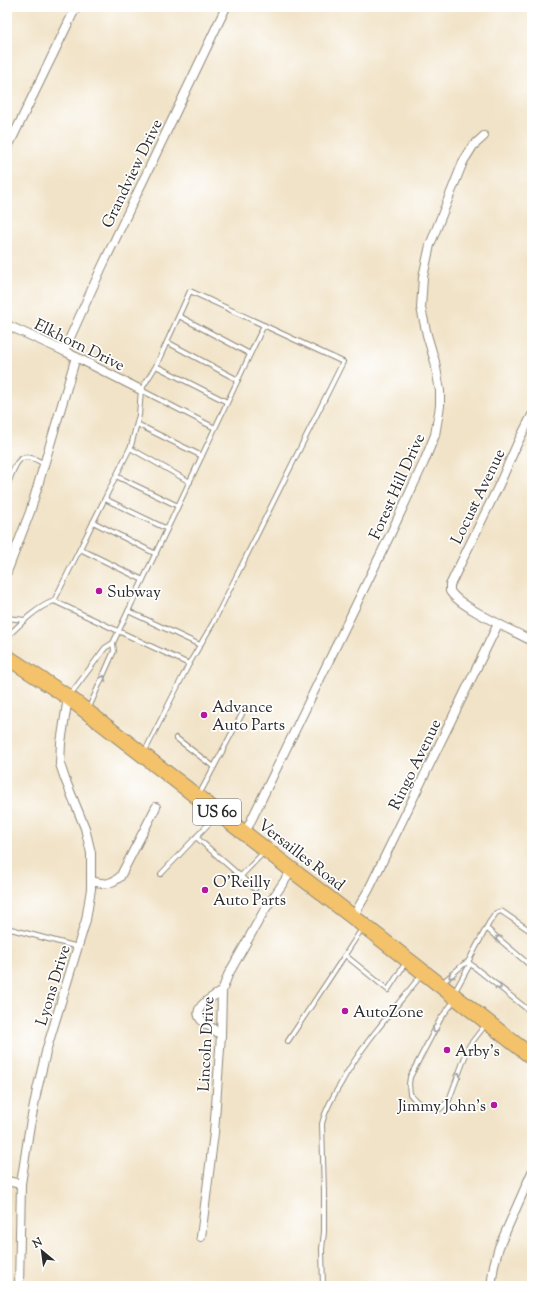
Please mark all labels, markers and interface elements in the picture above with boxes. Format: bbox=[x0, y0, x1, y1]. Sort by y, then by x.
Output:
street label: Grandview Drive bbox=[97, 116, 170, 232]
street label: Elkhorn Drive bbox=[30, 314, 128, 378]
street label: Forest Hill Drive bbox=[365, 430, 432, 544]
street label: Locust Avenue bbox=[446, 446, 512, 549]
place label: Subway bbox=[107, 582, 161, 605]
marker: Subway bbox=[94, 586, 104, 596]
one-way arrow bbox=[98, 675, 106, 682]
place label: Advance Auto Parts bbox=[212, 697, 285, 738]
marker: Advance Auto Parts bbox=[199, 710, 209, 720]
street label: Ringo Avenue bbox=[384, 716, 448, 814]
road number: US 60 bbox=[193, 799, 241, 825]
street label: Versailles Road bbox=[252, 815, 349, 897]
place label: O'Reilly Auto Parts bbox=[213, 872, 286, 913]
marker: O'Reilly Auto Parts bbox=[200, 885, 210, 895]
one-way arrow bbox=[496, 936, 503, 943]
street label: Lyons Drive bbox=[31, 943, 78, 1029]
one-way arrow bbox=[448, 971, 455, 978]
one-way arrow bbox=[494, 982, 501, 989]
street label: Lincoln Drive bbox=[194, 996, 221, 1092]
place label: AutoZone bbox=[353, 1002, 423, 1025]
marker: AutoZone bbox=[340, 1006, 350, 1016]
one-way arrow bbox=[432, 1026, 439, 1034]
place label: Arby's bbox=[455, 1041, 500, 1064]
marker: Arby's bbox=[442, 1045, 452, 1055]
one-way arrow bbox=[454, 1071, 462, 1078]
place label: Jimmy John's bbox=[397, 1096, 486, 1119]
marker: Jimmy John's bbox=[489, 1100, 499, 1110]
north arrow bbox=[22, 1231, 62, 1271]
text: N bbox=[29, 1234, 46, 1253]

